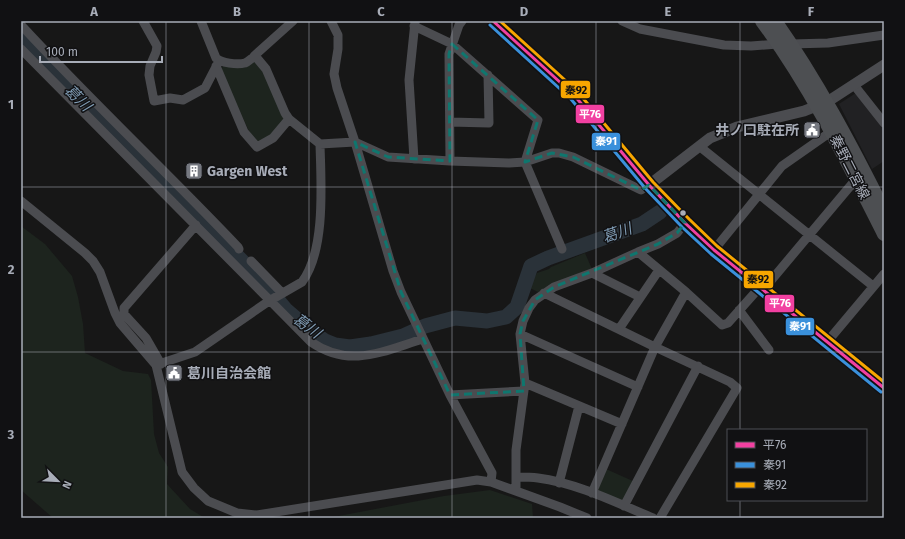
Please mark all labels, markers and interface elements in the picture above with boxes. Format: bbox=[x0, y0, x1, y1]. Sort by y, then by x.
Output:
text: A bbox=[89, 4, 98, 19]
text: B bbox=[233, 4, 241, 19]
text: C bbox=[377, 4, 385, 19]
text: D bbox=[520, 4, 529, 19]
text: E bbox=[665, 4, 672, 19]
text: F bbox=[808, 4, 815, 19]
scale bar bbox=[40, 38, 162, 64]
text: 100 m bbox=[46, 45, 78, 59]
line badge: 秦92 bbox=[560, 80, 591, 99]
water label: 葛川 bbox=[61, 81, 96, 116]
text: 秦92 bbox=[565, 84, 588, 97]
text: 1 bbox=[8, 97, 14, 112]
line badge: 平76 bbox=[575, 104, 605, 124]
text: 平76 bbox=[579, 108, 601, 121]
public building icon: 井ノ口駐在所 bbox=[802, 120, 822, 140]
place label: 井ノ口駐在所 bbox=[715, 122, 799, 139]
line badge: 秦91 bbox=[591, 132, 621, 151]
street label: 秦野二宮線 bbox=[826, 132, 873, 202]
text: 秦91 bbox=[595, 135, 617, 148]
building icon: Gargen West bbox=[184, 161, 204, 181]
place label: Gargen West bbox=[207, 163, 288, 180]
unlabelled marker bbox=[678, 208, 688, 218]
water label: 葛川 bbox=[600, 219, 636, 247]
text: 2 bbox=[8, 262, 15, 277]
line badge: 秦92 bbox=[743, 270, 774, 289]
text: 秦92 bbox=[747, 273, 770, 286]
line badge: 平76 bbox=[764, 294, 795, 313]
text: 平76 bbox=[769, 297, 791, 310]
water label: 葛川 bbox=[290, 310, 326, 343]
line badge: 秦91 bbox=[785, 317, 815, 336]
text: 秦91 bbox=[789, 320, 811, 333]
public building icon: 葛川自治会館 bbox=[164, 363, 184, 383]
place label: 葛川自治会館 bbox=[187, 365, 271, 382]
text: 3 bbox=[7, 427, 15, 442]
legend bbox=[727, 429, 867, 501]
text: 平76 bbox=[763, 438, 786, 452]
text: 秦91 bbox=[763, 458, 786, 472]
north arrow bbox=[38, 461, 78, 501]
text: 秦92 bbox=[763, 478, 787, 492]
text: N bbox=[59, 479, 74, 491]

